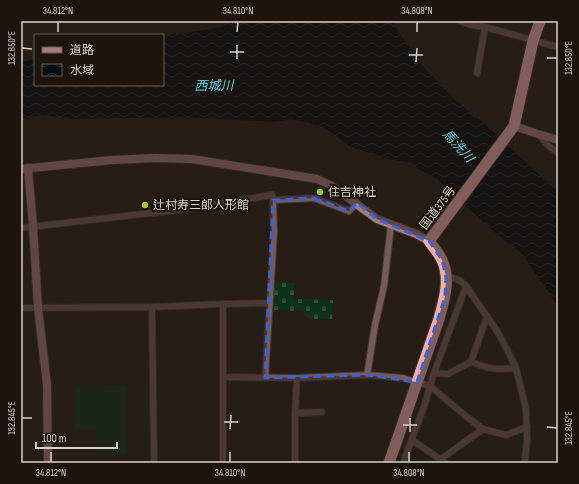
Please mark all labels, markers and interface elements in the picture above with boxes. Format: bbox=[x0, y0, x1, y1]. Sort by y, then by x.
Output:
text: 34.812°N bbox=[43, 5, 73, 17]
text: 34.810°N bbox=[223, 5, 253, 17]
text: 34.808°N bbox=[401, 5, 433, 17]
text: 132.850°E bbox=[6, 31, 18, 65]
legend bbox=[34, 34, 164, 86]
text: 132.850°E bbox=[563, 41, 575, 75]
text: 道路 bbox=[70, 43, 94, 58]
text: 水域 bbox=[70, 63, 94, 78]
water label: 西城川 bbox=[194, 78, 236, 94]
water label: 馬洗川 bbox=[439, 126, 478, 167]
street label: 国道375号 bbox=[417, 183, 459, 233]
place label: 住吉神社 bbox=[328, 185, 376, 200]
marker: 住吉神社 bbox=[315, 187, 325, 197]
place label: 辻村寿三郎人形館 bbox=[153, 198, 249, 213]
marker: 辻村寿三郎人形館 bbox=[140, 200, 150, 210]
text: 132.845°E bbox=[6, 401, 18, 435]
text: 132.845°E bbox=[563, 411, 575, 445]
scale bar bbox=[36, 424, 117, 450]
text: 100 m bbox=[42, 431, 67, 446]
text: 34.812°N bbox=[36, 467, 66, 479]
text: 34.810°N bbox=[215, 467, 245, 479]
text: 34.808°N bbox=[393, 467, 425, 479]

